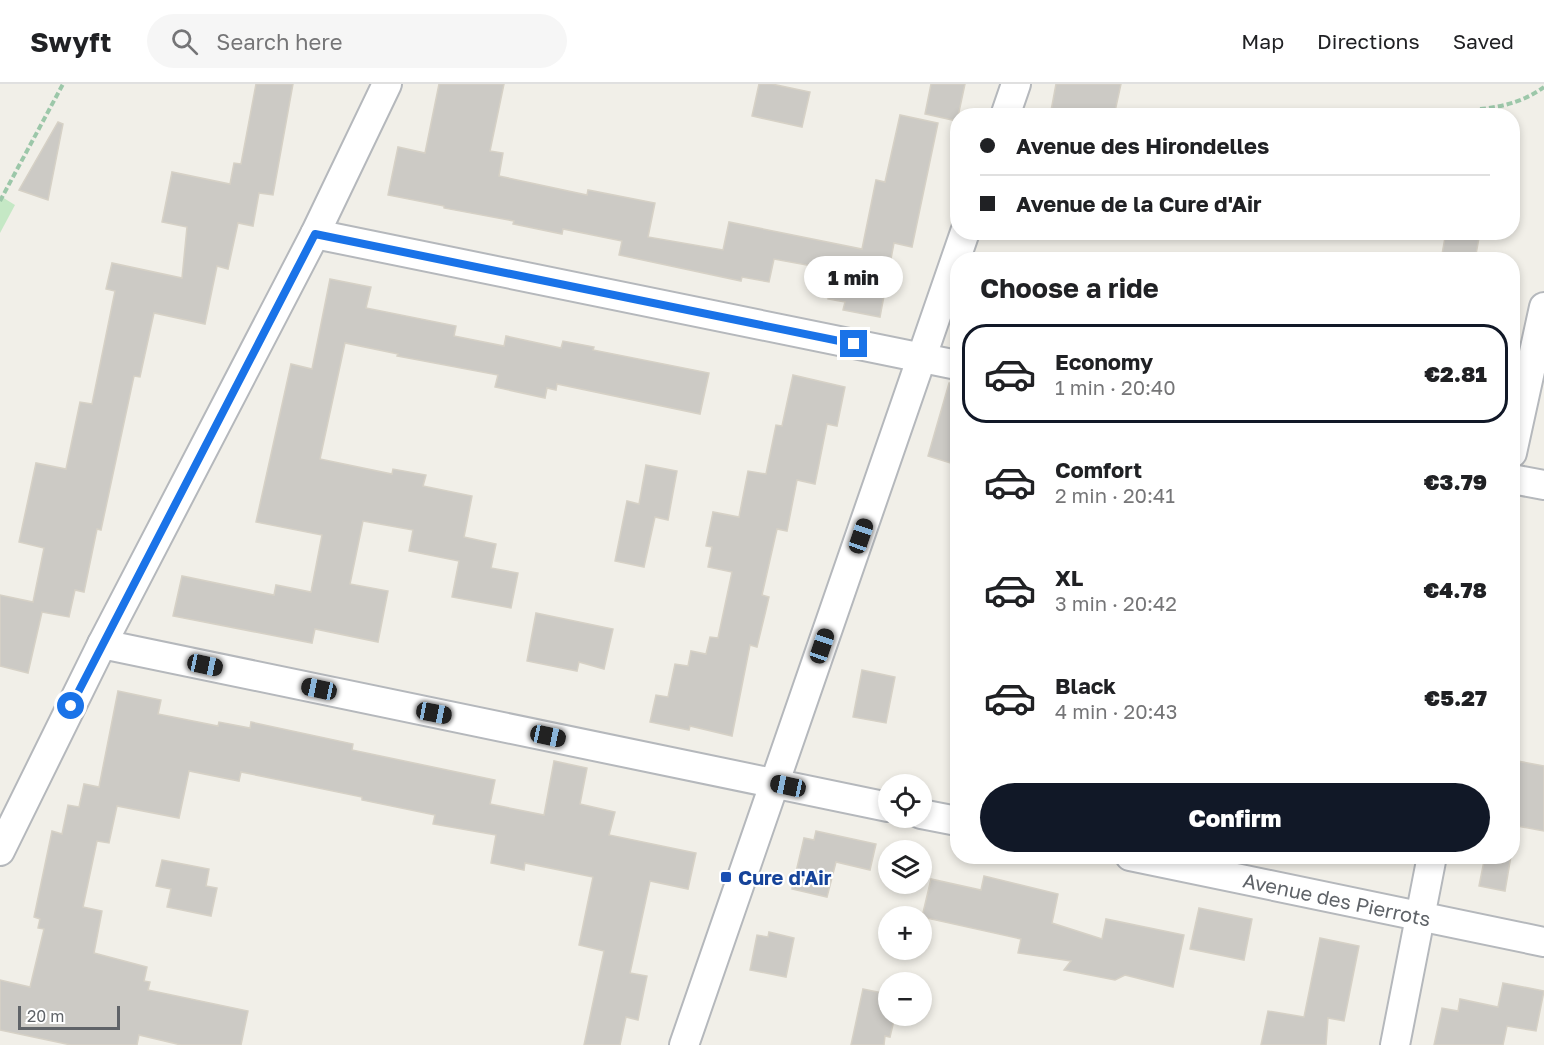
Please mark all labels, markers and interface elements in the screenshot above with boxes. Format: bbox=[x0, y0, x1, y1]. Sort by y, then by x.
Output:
search box bbox=[147, 14, 567, 68]
text: Swyft bbox=[30, 25, 111, 58]
icon: search bbox=[168, 25, 201, 58]
text: Search here bbox=[216, 28, 342, 55]
text: Map bbox=[1241, 28, 1284, 54]
text: Directions bbox=[1317, 28, 1420, 54]
text: Saved bbox=[1453, 28, 1514, 54]
text: Avenue des Hirondelles bbox=[1016, 132, 1269, 159]
text: Avenue de la Cure d'Air bbox=[1016, 190, 1262, 217]
callout: 1 min bbox=[804, 257, 904, 299]
text: 1 min bbox=[828, 265, 879, 289]
text: Choose a ride bbox=[980, 272, 1159, 304]
route end bbox=[840, 330, 867, 357]
icon: car bbox=[983, 347, 1037, 401]
text: Economy bbox=[1055, 348, 1153, 375]
text: €2.81 bbox=[1424, 360, 1487, 387]
text: 1 min · 20:40 bbox=[1055, 375, 1176, 399]
icon: car bbox=[983, 455, 1037, 509]
text: Comfort bbox=[1055, 456, 1142, 483]
text: €3.79 bbox=[1424, 468, 1487, 495]
text: 2 min · 20:41 bbox=[1055, 483, 1175, 507]
car bbox=[847, 516, 875, 556]
icon: car bbox=[983, 563, 1037, 617]
text: XL bbox=[1055, 564, 1083, 591]
text: €4.78 bbox=[1423, 576, 1487, 603]
text: 3 min · 20:42 bbox=[1055, 591, 1177, 615]
car bbox=[808, 626, 836, 666]
car bbox=[186, 652, 224, 678]
icon: car bbox=[983, 671, 1037, 725]
text: Black bbox=[1055, 672, 1116, 699]
car bbox=[300, 676, 338, 702]
text: €5.27 bbox=[1424, 684, 1487, 711]
route start bbox=[57, 692, 84, 719]
text: 4 min · 20:43 bbox=[1055, 699, 1177, 723]
car bbox=[415, 701, 453, 725]
car bbox=[529, 723, 567, 749]
car bbox=[769, 773, 807, 799]
map controls bbox=[878, 774, 932, 1026]
button: locate bbox=[878, 774, 932, 828]
button: Confirm bbox=[980, 783, 1490, 852]
button: layers bbox=[878, 840, 932, 894]
place label: Cure d'Air bbox=[738, 865, 832, 889]
street label: Avenue des Pierrots bbox=[1241, 867, 1433, 931]
marker: Cure d'Air bbox=[719, 870, 733, 884]
button: + bbox=[878, 906, 932, 960]
button: − bbox=[878, 972, 932, 1026]
scale bar bbox=[18, 1003, 120, 1030]
text: 20 m bbox=[27, 1006, 64, 1026]

